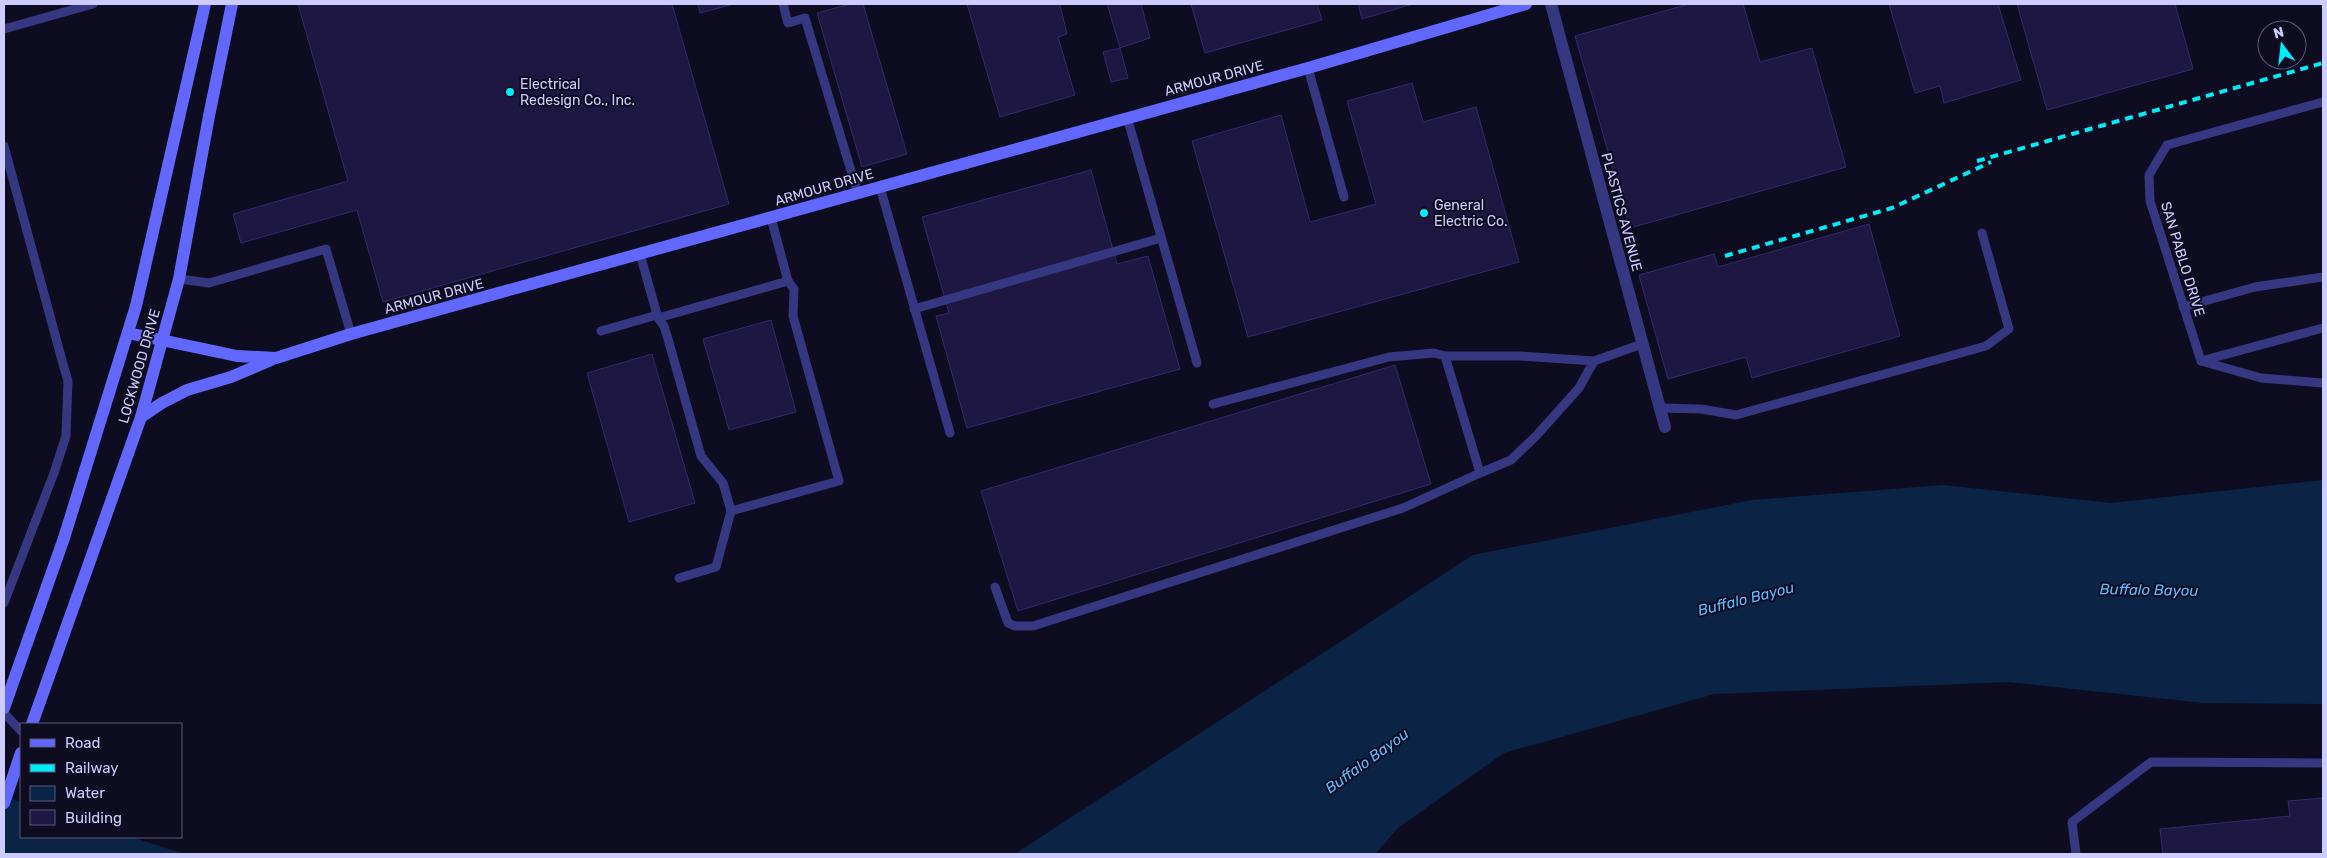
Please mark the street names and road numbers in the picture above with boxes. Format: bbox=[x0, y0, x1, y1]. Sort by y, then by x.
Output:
street label: ARMOUR DRIVE bbox=[1163, 57, 1266, 100]
street label: PLASTICS AVENUE bbox=[1598, 151, 1646, 273]
street label: ARMOUR DRIVE bbox=[773, 165, 875, 210]
street label: SAN PABLO DRIVE bbox=[2157, 200, 2208, 319]
street label: ARMOUR DRIVE bbox=[383, 275, 486, 318]
street label: LOCKWOOD DRIVE bbox=[115, 307, 164, 425]

